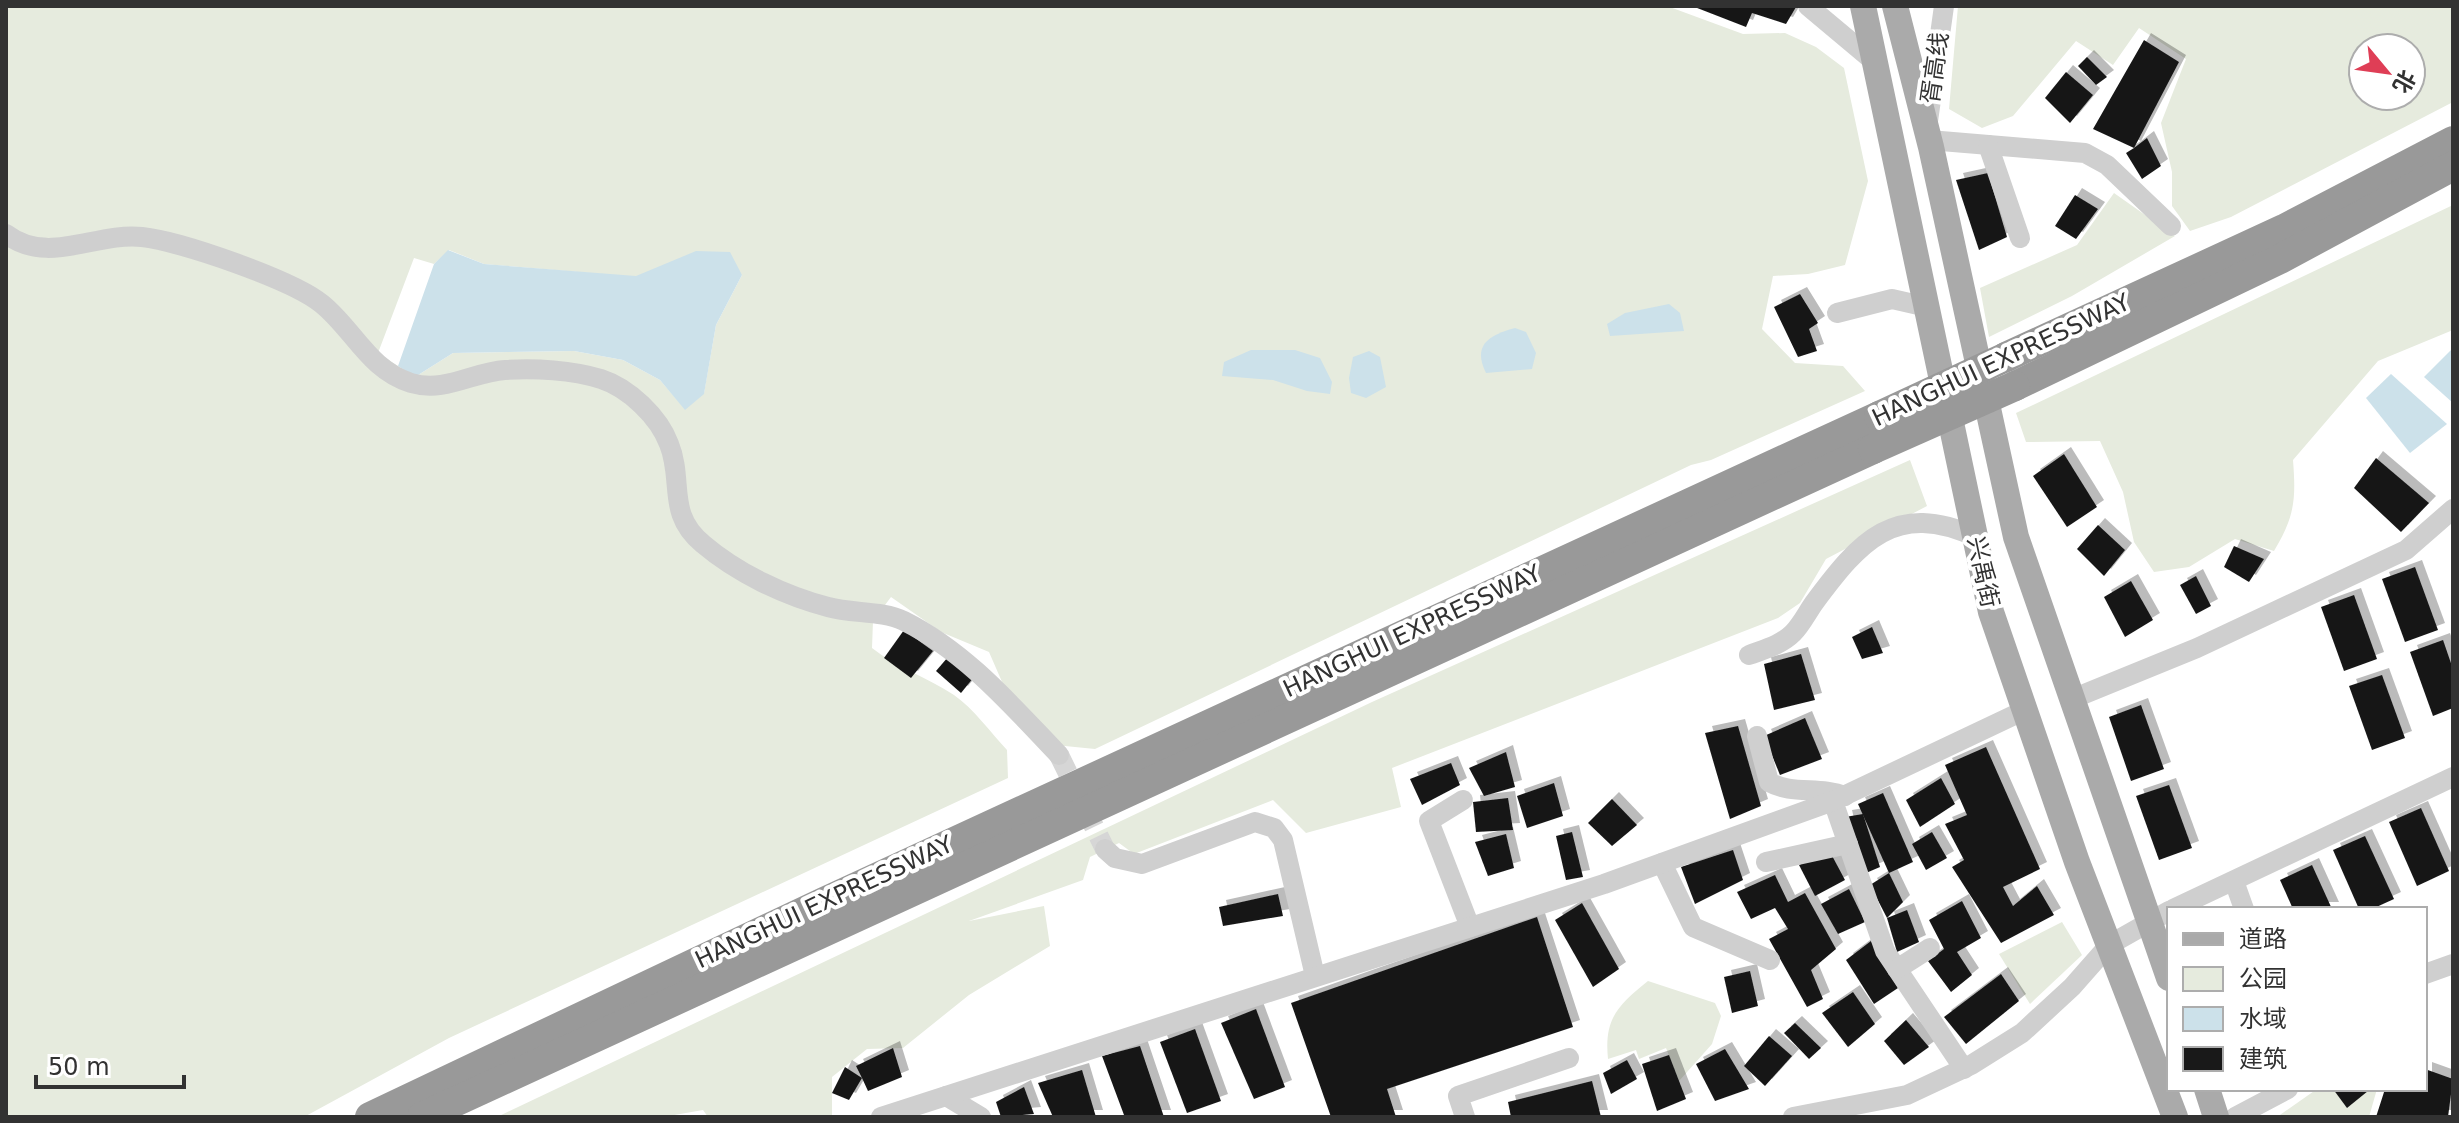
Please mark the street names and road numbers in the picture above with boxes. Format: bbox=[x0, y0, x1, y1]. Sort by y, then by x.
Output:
street label: 胥高线 bbox=[1916, 30, 1954, 106]
street label: HANGHUI EXPRESSWAY bbox=[1868, 288, 2135, 432]
street label: 兴禹街 bbox=[1962, 534, 2004, 610]
street label: HANGHUI EXPRESSWAY bbox=[1279, 559, 1546, 703]
street label: HANGHUI EXPRESSWAY bbox=[691, 830, 958, 974]

